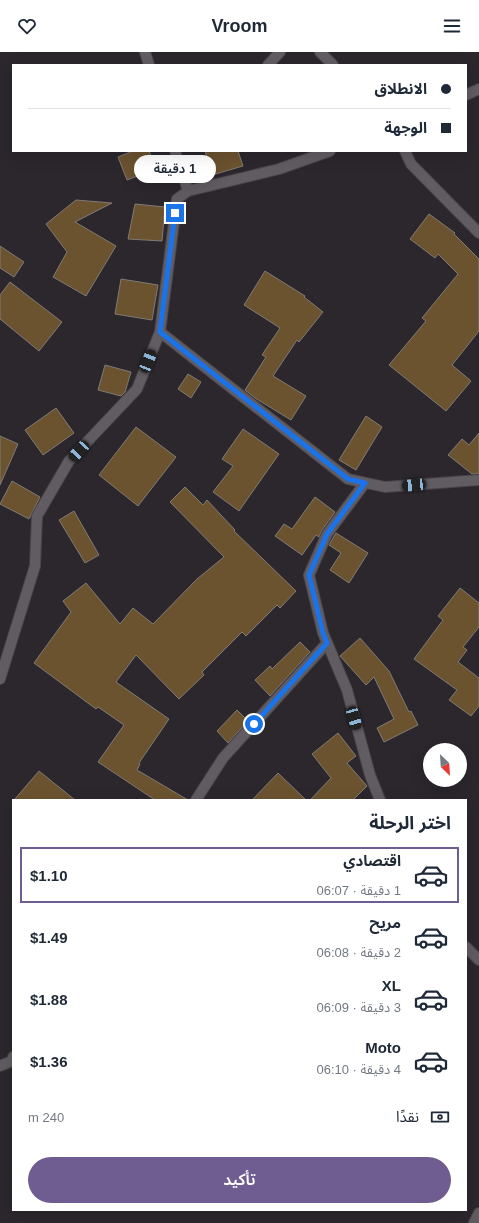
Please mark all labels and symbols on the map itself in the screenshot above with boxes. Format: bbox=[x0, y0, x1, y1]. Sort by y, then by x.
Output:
callout: 1 دقيقة bbox=[134, 155, 216, 183]
route end bbox=[166, 204, 184, 222]
car bbox=[138, 348, 158, 374]
car bbox=[66, 438, 92, 464]
car bbox=[402, 478, 426, 492]
car bbox=[345, 705, 363, 731]
route start bbox=[245, 715, 263, 733]
north arrow bbox=[423, 743, 467, 787]

